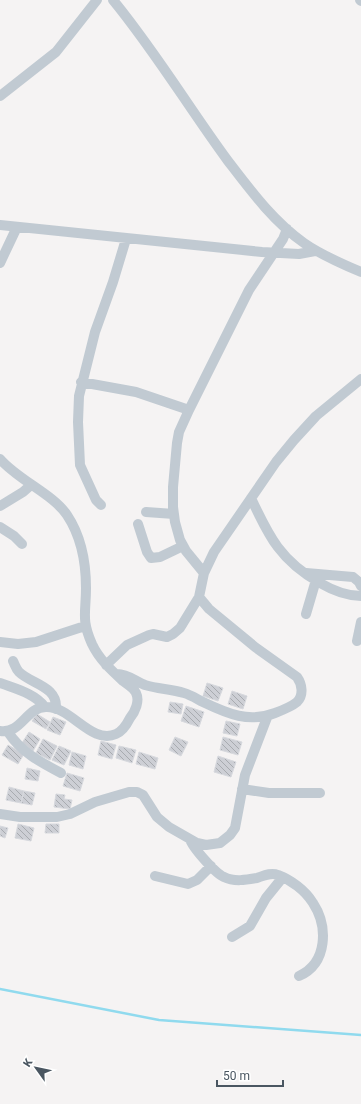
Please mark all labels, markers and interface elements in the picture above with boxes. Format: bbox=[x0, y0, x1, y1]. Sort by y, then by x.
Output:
north arrow bbox=[16, 1048, 56, 1088]
text: K bbox=[21, 1056, 36, 1069]
scale bar bbox=[217, 1062, 283, 1088]
text: 50 m bbox=[223, 1069, 250, 1083]

